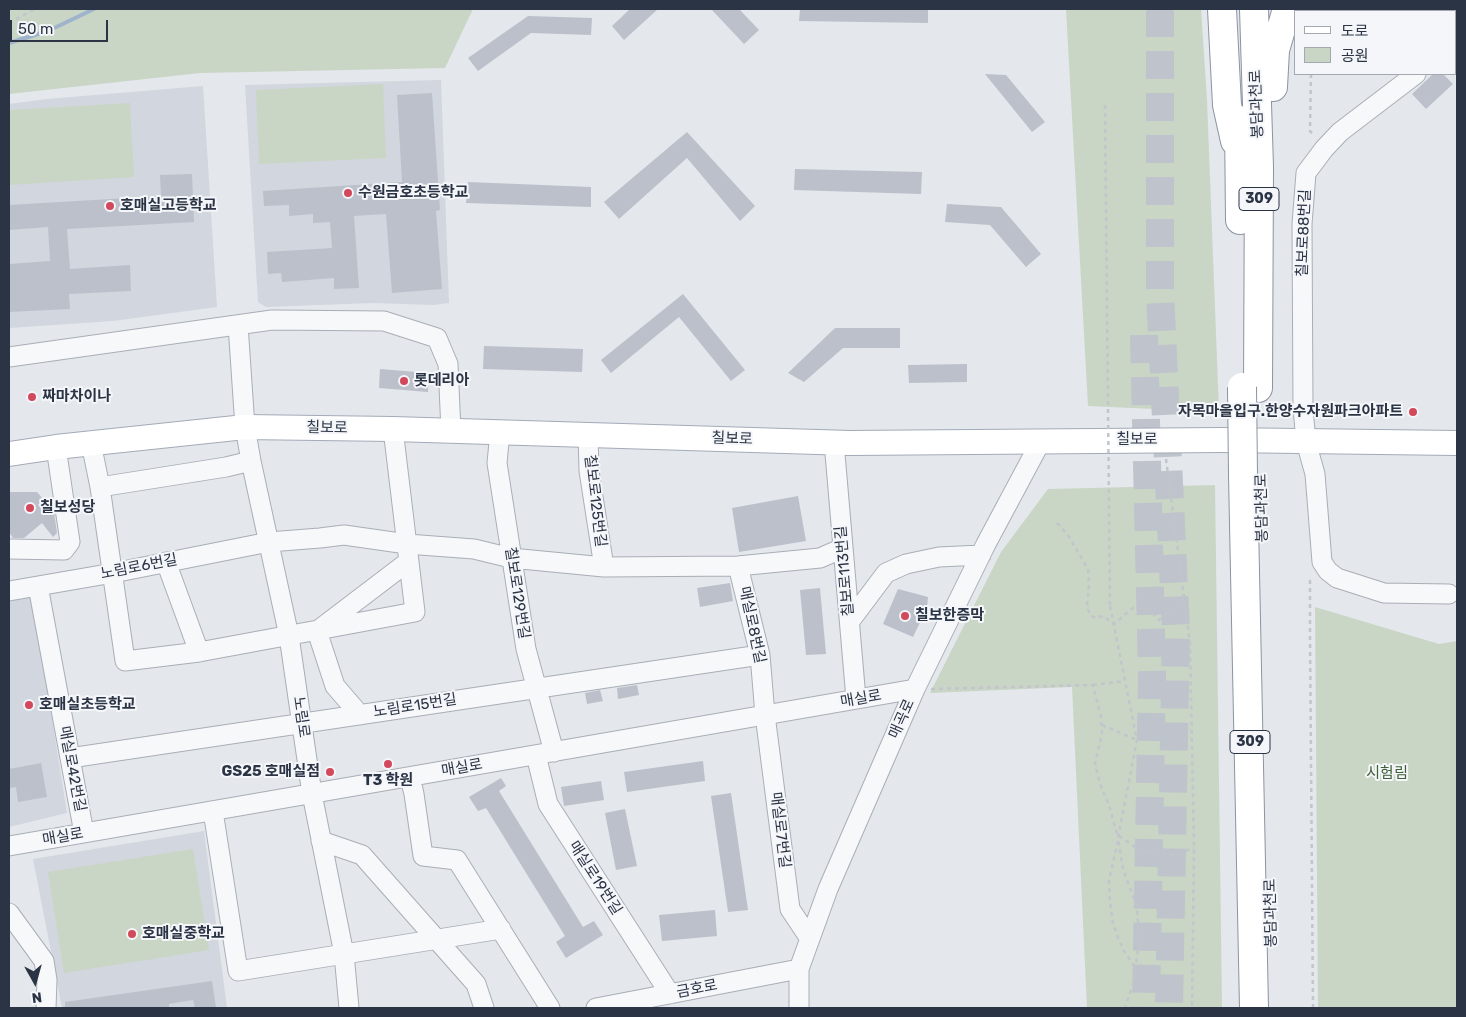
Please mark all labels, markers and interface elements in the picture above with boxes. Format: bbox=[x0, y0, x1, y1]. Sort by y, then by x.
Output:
scale bar bbox=[12, 10, 110, 42]
legend bbox=[1294, 10, 1456, 75]
text: 50 m bbox=[18, 20, 53, 38]
text: 도로 bbox=[1341, 22, 1369, 40]
text: 공원 bbox=[1341, 47, 1369, 65]
street label: 봉담과천로 bbox=[1247, 69, 1267, 139]
place label: 수원금호초등학교 bbox=[358, 184, 468, 202]
marker: 수원금호초등학교 bbox=[342, 187, 354, 199]
road number: 309 bbox=[1239, 188, 1279, 210]
street label: 칠보로88번길 bbox=[1293, 189, 1315, 277]
place label: 호매실고등학교 bbox=[120, 197, 217, 215]
marker: 호매실고등학교 bbox=[104, 200, 116, 212]
place label: 롯데리아 bbox=[414, 372, 469, 390]
marker: 롯데리아 bbox=[398, 375, 410, 387]
place label: 짜마차이나 bbox=[42, 388, 111, 406]
marker: 짜마차이나 bbox=[26, 391, 38, 403]
place label: 자목마을입구.한양수자원파크아파트 bbox=[1178, 403, 1403, 421]
marker: 자목마을입구.한양수자원파크아파트 bbox=[1407, 406, 1419, 418]
street label: 칠보로 bbox=[306, 419, 348, 437]
street label: 칠보로 bbox=[711, 429, 753, 449]
street label: 칠보로 bbox=[1116, 431, 1158, 449]
street label: 칠보로125번길 bbox=[580, 454, 610, 548]
street label: 봉담과천로 bbox=[1252, 473, 1272, 543]
place label: 칠보성당 bbox=[40, 499, 95, 517]
marker: 칠보성당 bbox=[24, 502, 36, 514]
street label: 칠보로113번길 bbox=[832, 525, 858, 617]
street label: 칠보로129번길 bbox=[501, 546, 533, 640]
street label: 노림로6번길 bbox=[99, 551, 179, 583]
street label: 매실로8번길 bbox=[735, 585, 769, 665]
place label: 칠보한증막 bbox=[915, 607, 984, 625]
marker: 칠보한증막 bbox=[899, 610, 911, 622]
street label: 매실로 bbox=[839, 687, 883, 711]
street label: 노림로15번길 bbox=[372, 691, 458, 721]
street label: 노림로 bbox=[289, 695, 313, 739]
place label: 호매실초등학교 bbox=[39, 696, 136, 714]
street label: 매곡로 bbox=[885, 696, 919, 742]
marker: 호매실초등학교 bbox=[23, 699, 35, 711]
street label: 매실로42번길 bbox=[55, 725, 89, 813]
road number: 309 bbox=[1230, 730, 1270, 754]
street label: 매실로 bbox=[440, 756, 484, 780]
marker: T3 학원 bbox=[382, 758, 394, 770]
place label: GS25 호매실점 bbox=[221, 763, 320, 781]
park label: 시험림 bbox=[1366, 765, 1408, 783]
marker: GS25 호매실점 bbox=[324, 766, 336, 778]
place label: T3 학원 bbox=[363, 772, 413, 790]
street label: 매실로7번길 bbox=[766, 791, 794, 869]
street label: 매실로 bbox=[41, 825, 85, 849]
street label: 매실로19번길 bbox=[564, 838, 626, 918]
street label: 봉담과천로 bbox=[1261, 878, 1281, 948]
place label: 호매실중학교 bbox=[142, 925, 225, 943]
marker: 호매실중학교 bbox=[126, 928, 138, 940]
north arrow bbox=[10, 957, 60, 1007]
street label: 금호로 bbox=[675, 976, 719, 1002]
text: N bbox=[31, 988, 43, 1006]

